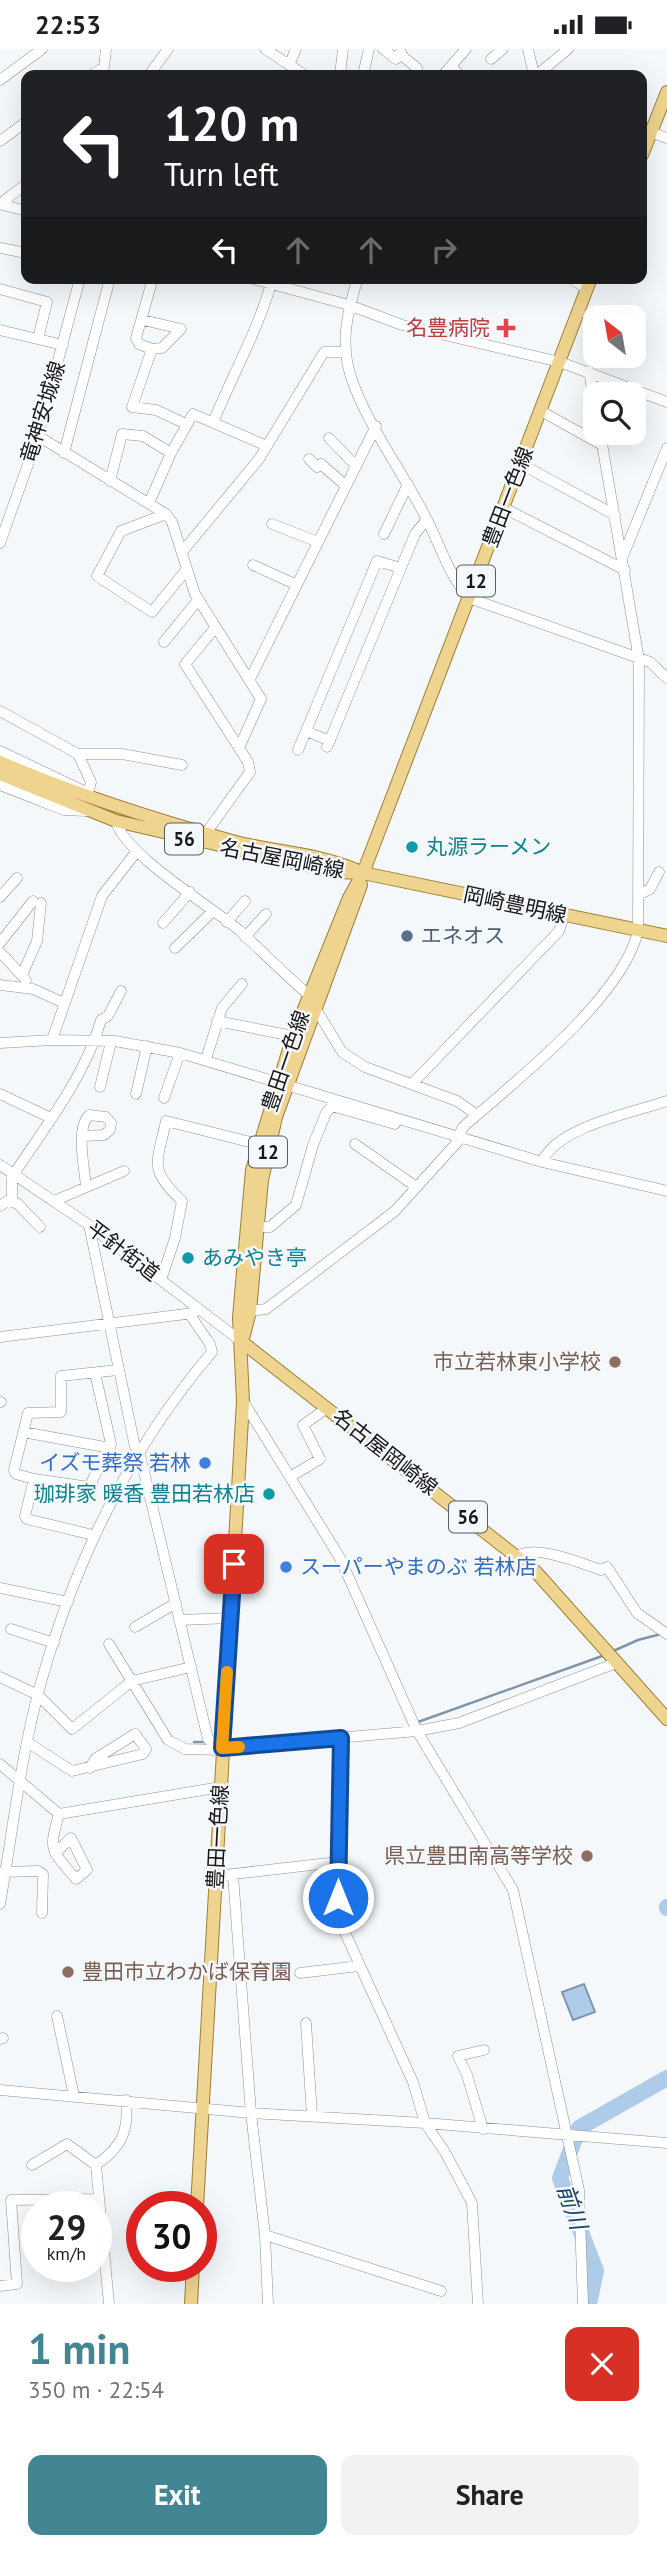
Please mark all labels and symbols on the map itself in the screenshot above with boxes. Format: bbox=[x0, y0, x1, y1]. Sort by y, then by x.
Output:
north arrow bbox=[583, 305, 646, 367]
place label: 名豊病院 bbox=[406, 314, 490, 341]
marker: 名豊病院 bbox=[496, 318, 516, 338]
street label: 竜神安城線 bbox=[14, 358, 71, 466]
street label: 豊田一色線 bbox=[476, 443, 539, 551]
road number: 12 bbox=[457, 565, 495, 597]
road number: 56 bbox=[165, 824, 203, 855]
street label: 名古屋岡崎線 bbox=[218, 833, 347, 884]
place label: 丸源ラーメン bbox=[426, 833, 551, 860]
marker: 丸源ラーメン bbox=[404, 839, 420, 855]
street label: 岡崎豊明線 bbox=[461, 880, 569, 929]
place label: エネオス bbox=[421, 922, 505, 949]
marker: エネオス bbox=[399, 928, 415, 944]
street label: 豊田一色線 bbox=[256, 1007, 315, 1115]
road number: 12 bbox=[249, 1137, 287, 1168]
street label: 平針街道 bbox=[82, 1215, 165, 1287]
place label: あみやき亭 bbox=[202, 1244, 307, 1271]
marker: あみやき亭 bbox=[180, 1250, 196, 1266]
place label: 市立若林東小学校 bbox=[433, 1348, 601, 1375]
marker: 市立若林東小学校 bbox=[607, 1354, 623, 1370]
street label: 名古屋岡崎線 bbox=[327, 1402, 443, 1501]
place label: イズモ葬祭 若林 bbox=[39, 1449, 191, 1476]
marker: イズモ葬祭 若林 bbox=[197, 1455, 213, 1471]
place label: 珈琲家 暖香 豊田若林店 bbox=[34, 1480, 255, 1507]
marker: 珈琲家 暖香 豊田若林店 bbox=[261, 1486, 277, 1502]
road number: 56 bbox=[449, 1501, 487, 1533]
pin bbox=[204, 1534, 264, 1594]
place label: スーパーやまのぶ 若林店 bbox=[300, 1553, 536, 1580]
marker: スーパーやまのぶ 若林店 bbox=[278, 1559, 294, 1575]
street label: 豊田一色線 bbox=[201, 1784, 234, 1890]
place label: 県立豊田南高等学校 bbox=[384, 1842, 573, 1869]
marker: 県立豊田南高等学校 bbox=[579, 1848, 595, 1864]
position arrow bbox=[301, 1861, 375, 1935]
place label: 豊田市立わかば保育園 bbox=[82, 1958, 292, 1985]
marker: 豊田市立わかば保育園 bbox=[60, 1964, 76, 1980]
water label: 前川 bbox=[551, 2180, 595, 2236]
speed limit sign: 30 bbox=[126, 2191, 217, 2282]

